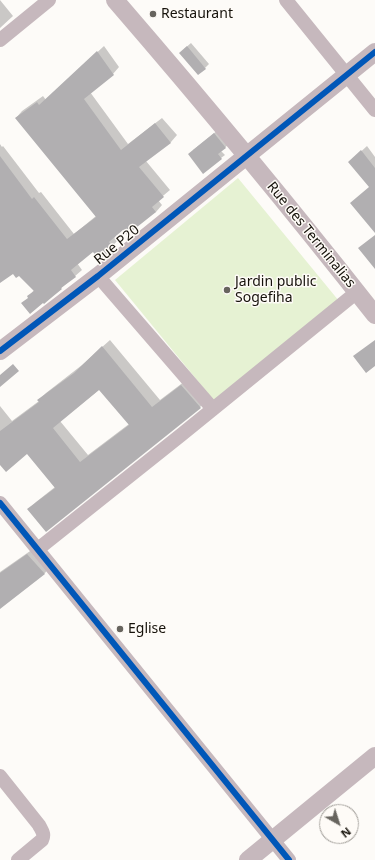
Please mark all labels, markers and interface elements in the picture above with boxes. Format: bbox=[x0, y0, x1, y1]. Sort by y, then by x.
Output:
place label: Restaurant bbox=[161, 6, 233, 22]
marker: Restaurant bbox=[148, 9, 158, 19]
street label: Rue des Terminalias bbox=[263, 179, 359, 291]
street label: Rue P20 bbox=[91, 222, 143, 268]
place label: Jardin public Sogefiha bbox=[235, 274, 317, 306]
marker: Jardin public Sogefiha bbox=[222, 285, 232, 295]
place label: Eglise bbox=[128, 621, 166, 637]
marker: Eglise bbox=[115, 624, 125, 634]
north arrow bbox=[319, 804, 359, 844]
text: N bbox=[338, 824, 354, 842]

